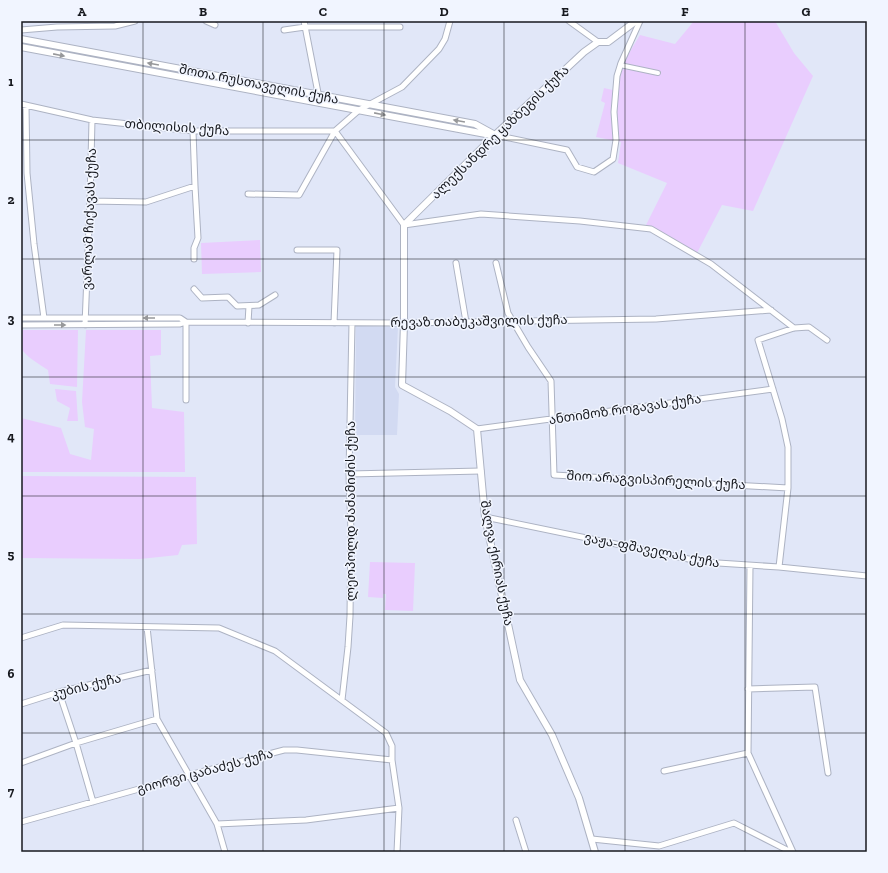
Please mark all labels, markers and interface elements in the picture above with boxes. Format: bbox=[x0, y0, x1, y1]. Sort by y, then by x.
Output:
text: A bbox=[78, 4, 87, 19]
text: B bbox=[199, 4, 207, 19]
text: C bbox=[319, 4, 327, 19]
text: D bbox=[439, 4, 449, 19]
text: E bbox=[561, 4, 569, 19]
text: F bbox=[681, 4, 689, 19]
text: G bbox=[802, 4, 811, 19]
one-way arrow bbox=[53, 52, 65, 58]
one-way arrow bbox=[146, 61, 159, 67]
street label: შოთა რუსთაველის ქუჩა bbox=[178, 61, 340, 108]
street label: ალექსანდრე ყაზბეგის ქუჩა bbox=[428, 62, 573, 203]
text: 1 bbox=[8, 74, 14, 89]
one-way arrow bbox=[374, 112, 386, 118]
street label: თბილისის ქუჩა bbox=[124, 116, 230, 139]
one-way arrow bbox=[453, 118, 465, 124]
street label: ვარლამ ჩიქავას ქუჩა bbox=[79, 148, 100, 290]
text: 2 bbox=[8, 192, 15, 207]
text: 3 bbox=[8, 311, 15, 326]
street label: რევაზ თაბუკაშვილის ქუჩა bbox=[390, 312, 568, 331]
one-way arrow bbox=[142, 315, 155, 321]
one-way arrow bbox=[54, 322, 67, 328]
street label: ანთიმოზ როგავას ქუჩა bbox=[548, 391, 702, 427]
street label: ლეოპოლდ ძაძამიძის ქუჩა bbox=[343, 421, 359, 601]
text: 4 bbox=[7, 429, 15, 444]
street label: შიო არაგვისპირელის ქუჩა bbox=[566, 468, 746, 493]
street label: შალვა ქირიას ქუჩა bbox=[476, 499, 517, 627]
street label: ვაჟა-ფშაველას ქუჩა bbox=[583, 529, 721, 571]
text: 5 bbox=[8, 547, 15, 562]
text: 6 bbox=[8, 666, 15, 681]
street label: კუბის ქუჩა bbox=[49, 670, 123, 702]
street label: გიორგი ცაბაძეს ქუჩა bbox=[135, 746, 275, 796]
text: 7 bbox=[8, 784, 15, 799]

